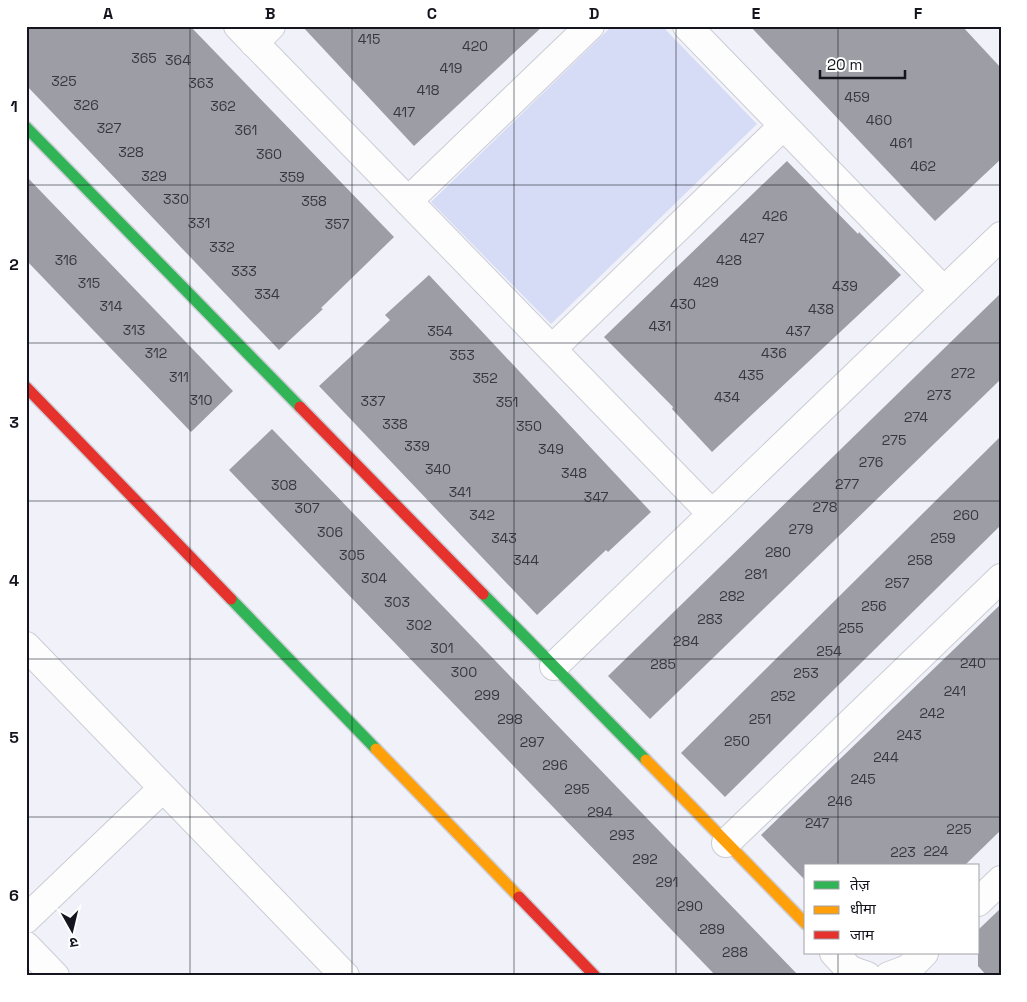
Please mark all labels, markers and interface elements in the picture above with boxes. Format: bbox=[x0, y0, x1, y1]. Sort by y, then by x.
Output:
text: A bbox=[103, 3, 113, 24]
text: B bbox=[265, 3, 275, 24]
text: C bbox=[427, 3, 437, 24]
text: D bbox=[589, 3, 599, 24]
text: E bbox=[752, 3, 761, 24]
text: F bbox=[914, 3, 923, 24]
house number: 415 bbox=[358, 30, 380, 48]
house number: 420 bbox=[462, 37, 488, 55]
scale bar bbox=[820, 48, 904, 80]
house number: 365 bbox=[131, 49, 157, 67]
house number: 364 bbox=[165, 51, 191, 69]
text: 20 m bbox=[827, 55, 862, 74]
house number: 419 bbox=[440, 59, 462, 77]
house number: 325 bbox=[51, 72, 77, 90]
house number: 363 bbox=[188, 74, 214, 92]
house number: 418 bbox=[417, 81, 440, 99]
house number: 459 bbox=[844, 88, 870, 106]
text: 1 bbox=[10, 96, 18, 117]
house number: 326 bbox=[73, 96, 99, 114]
house number: 362 bbox=[210, 97, 236, 115]
house number: 417 bbox=[393, 103, 415, 121]
house number: 460 bbox=[866, 111, 892, 129]
house number: 327 bbox=[97, 119, 121, 137]
house number: 361 bbox=[235, 121, 257, 139]
house number: 461 bbox=[889, 134, 913, 152]
house number: 328 bbox=[118, 143, 144, 161]
house number: 360 bbox=[256, 145, 282, 163]
house number: 462 bbox=[910, 157, 936, 175]
house number: 329 bbox=[141, 167, 167, 185]
house number: 359 bbox=[279, 168, 305, 186]
house number: 330 bbox=[163, 190, 189, 208]
house number: 358 bbox=[301, 192, 327, 210]
house number: 426 bbox=[762, 207, 788, 225]
house number: 331 bbox=[188, 214, 210, 232]
house number: 357 bbox=[325, 215, 349, 233]
house number: 427 bbox=[740, 229, 765, 247]
house number: 332 bbox=[209, 238, 235, 256]
house number: 316 bbox=[55, 251, 77, 269]
house number: 428 bbox=[716, 251, 742, 269]
text: 2 bbox=[9, 254, 19, 275]
house number: 333 bbox=[231, 262, 257, 280]
house number: 429 bbox=[693, 273, 719, 291]
house number: 315 bbox=[78, 274, 100, 292]
house number: 439 bbox=[832, 277, 858, 295]
house number: 334 bbox=[254, 285, 280, 303]
house number: 430 bbox=[670, 295, 696, 313]
house number: 314 bbox=[100, 297, 123, 315]
house number: 438 bbox=[808, 300, 834, 318]
house number: 431 bbox=[649, 317, 671, 335]
house number: 313 bbox=[123, 321, 145, 339]
house number: 354 bbox=[427, 322, 453, 340]
house number: 437 bbox=[785, 322, 811, 340]
house number: 312 bbox=[145, 344, 167, 362]
house number: 436 bbox=[761, 344, 787, 362]
house number: 353 bbox=[449, 346, 475, 364]
house number: 272 bbox=[951, 364, 975, 382]
house number: 435 bbox=[738, 366, 764, 384]
house number: 311 bbox=[169, 368, 189, 386]
house number: 352 bbox=[472, 369, 498, 387]
house number: 273 bbox=[927, 386, 951, 404]
house number: 434 bbox=[714, 388, 740, 406]
house number: 310 bbox=[189, 391, 213, 409]
house number: 337 bbox=[361, 392, 386, 410]
house number: 351 bbox=[496, 393, 518, 411]
house number: 274 bbox=[904, 408, 928, 426]
text: 3 bbox=[9, 412, 19, 433]
house number: 338 bbox=[382, 415, 408, 433]
house number: 350 bbox=[516, 417, 542, 435]
house number: 275 bbox=[882, 431, 906, 449]
house number: 339 bbox=[404, 437, 430, 455]
house number: 349 bbox=[538, 440, 564, 458]
house number: 276 bbox=[859, 453, 883, 471]
house number: 340 bbox=[425, 460, 451, 478]
house number: 348 bbox=[561, 464, 587, 482]
house number: 277 bbox=[835, 475, 859, 493]
house number: 308 bbox=[271, 476, 297, 494]
house number: 341 bbox=[449, 483, 471, 501]
house number: 347 bbox=[584, 488, 608, 506]
house number: 278 bbox=[813, 498, 838, 516]
house number: 307 bbox=[294, 499, 320, 517]
house number: 342 bbox=[469, 506, 495, 524]
house number: 260 bbox=[953, 506, 979, 524]
house number: 279 bbox=[789, 520, 813, 538]
house number: 306 bbox=[317, 523, 343, 541]
house number: 343 bbox=[491, 529, 517, 547]
house number: 259 bbox=[930, 529, 956, 547]
house number: 280 bbox=[765, 543, 791, 561]
house number: 305 bbox=[339, 546, 365, 564]
house number: 344 bbox=[513, 551, 539, 569]
house number: 258 bbox=[907, 551, 933, 569]
house number: 281 bbox=[744, 565, 768, 583]
house number: 304 bbox=[361, 569, 387, 587]
text: 4 bbox=[9, 570, 19, 591]
house number: 257 bbox=[885, 574, 909, 592]
house number: 282 bbox=[719, 587, 745, 605]
house number: 303 bbox=[384, 593, 410, 611]
house number: 256 bbox=[861, 597, 887, 615]
house number: 283 bbox=[697, 610, 723, 628]
house number: 302 bbox=[406, 616, 432, 634]
house number: 255 bbox=[838, 619, 864, 637]
house number: 284 bbox=[673, 632, 699, 650]
house number: 301 bbox=[430, 639, 454, 657]
house number: 254 bbox=[816, 642, 842, 660]
house number: 240 bbox=[960, 654, 986, 672]
house number: 285 bbox=[650, 655, 676, 673]
house number: 300 bbox=[451, 663, 477, 681]
house number: 253 bbox=[793, 664, 819, 682]
house number: 241 bbox=[944, 682, 966, 700]
house number: 299 bbox=[474, 686, 500, 704]
house number: 252 bbox=[770, 687, 796, 705]
house number: 242 bbox=[919, 704, 945, 722]
house number: 298 bbox=[497, 710, 523, 728]
house number: 251 bbox=[749, 710, 771, 728]
house number: 243 bbox=[896, 726, 922, 744]
text: 5 bbox=[9, 727, 19, 748]
house number: 250 bbox=[724, 732, 750, 750]
house number: 297 bbox=[520, 733, 544, 751]
house number: 244 bbox=[873, 748, 899, 766]
house number: 296 bbox=[542, 756, 568, 774]
house number: 245 bbox=[850, 770, 876, 788]
house number: 295 bbox=[564, 780, 590, 798]
house number: 246 bbox=[827, 792, 853, 810]
house number: 294 bbox=[587, 803, 613, 821]
house number: 247 bbox=[805, 814, 829, 832]
house number: 225 bbox=[946, 820, 972, 838]
house number: 293 bbox=[609, 826, 635, 844]
house number: 224 bbox=[923, 842, 949, 860]
house number: 223 bbox=[890, 843, 916, 861]
house number: 292 bbox=[632, 850, 658, 868]
legend bbox=[804, 864, 980, 954]
house number: 291 bbox=[656, 873, 678, 891]
text: तेज़ bbox=[850, 875, 871, 894]
text: 6 bbox=[9, 885, 19, 906]
house number: 290 bbox=[677, 897, 703, 915]
text: धीमा bbox=[850, 899, 877, 918]
north arrow bbox=[48, 904, 98, 954]
house number: 289 bbox=[699, 920, 725, 938]
text: जाम bbox=[850, 925, 875, 944]
text: उ bbox=[68, 933, 79, 952]
house number: 288 bbox=[722, 943, 748, 961]

